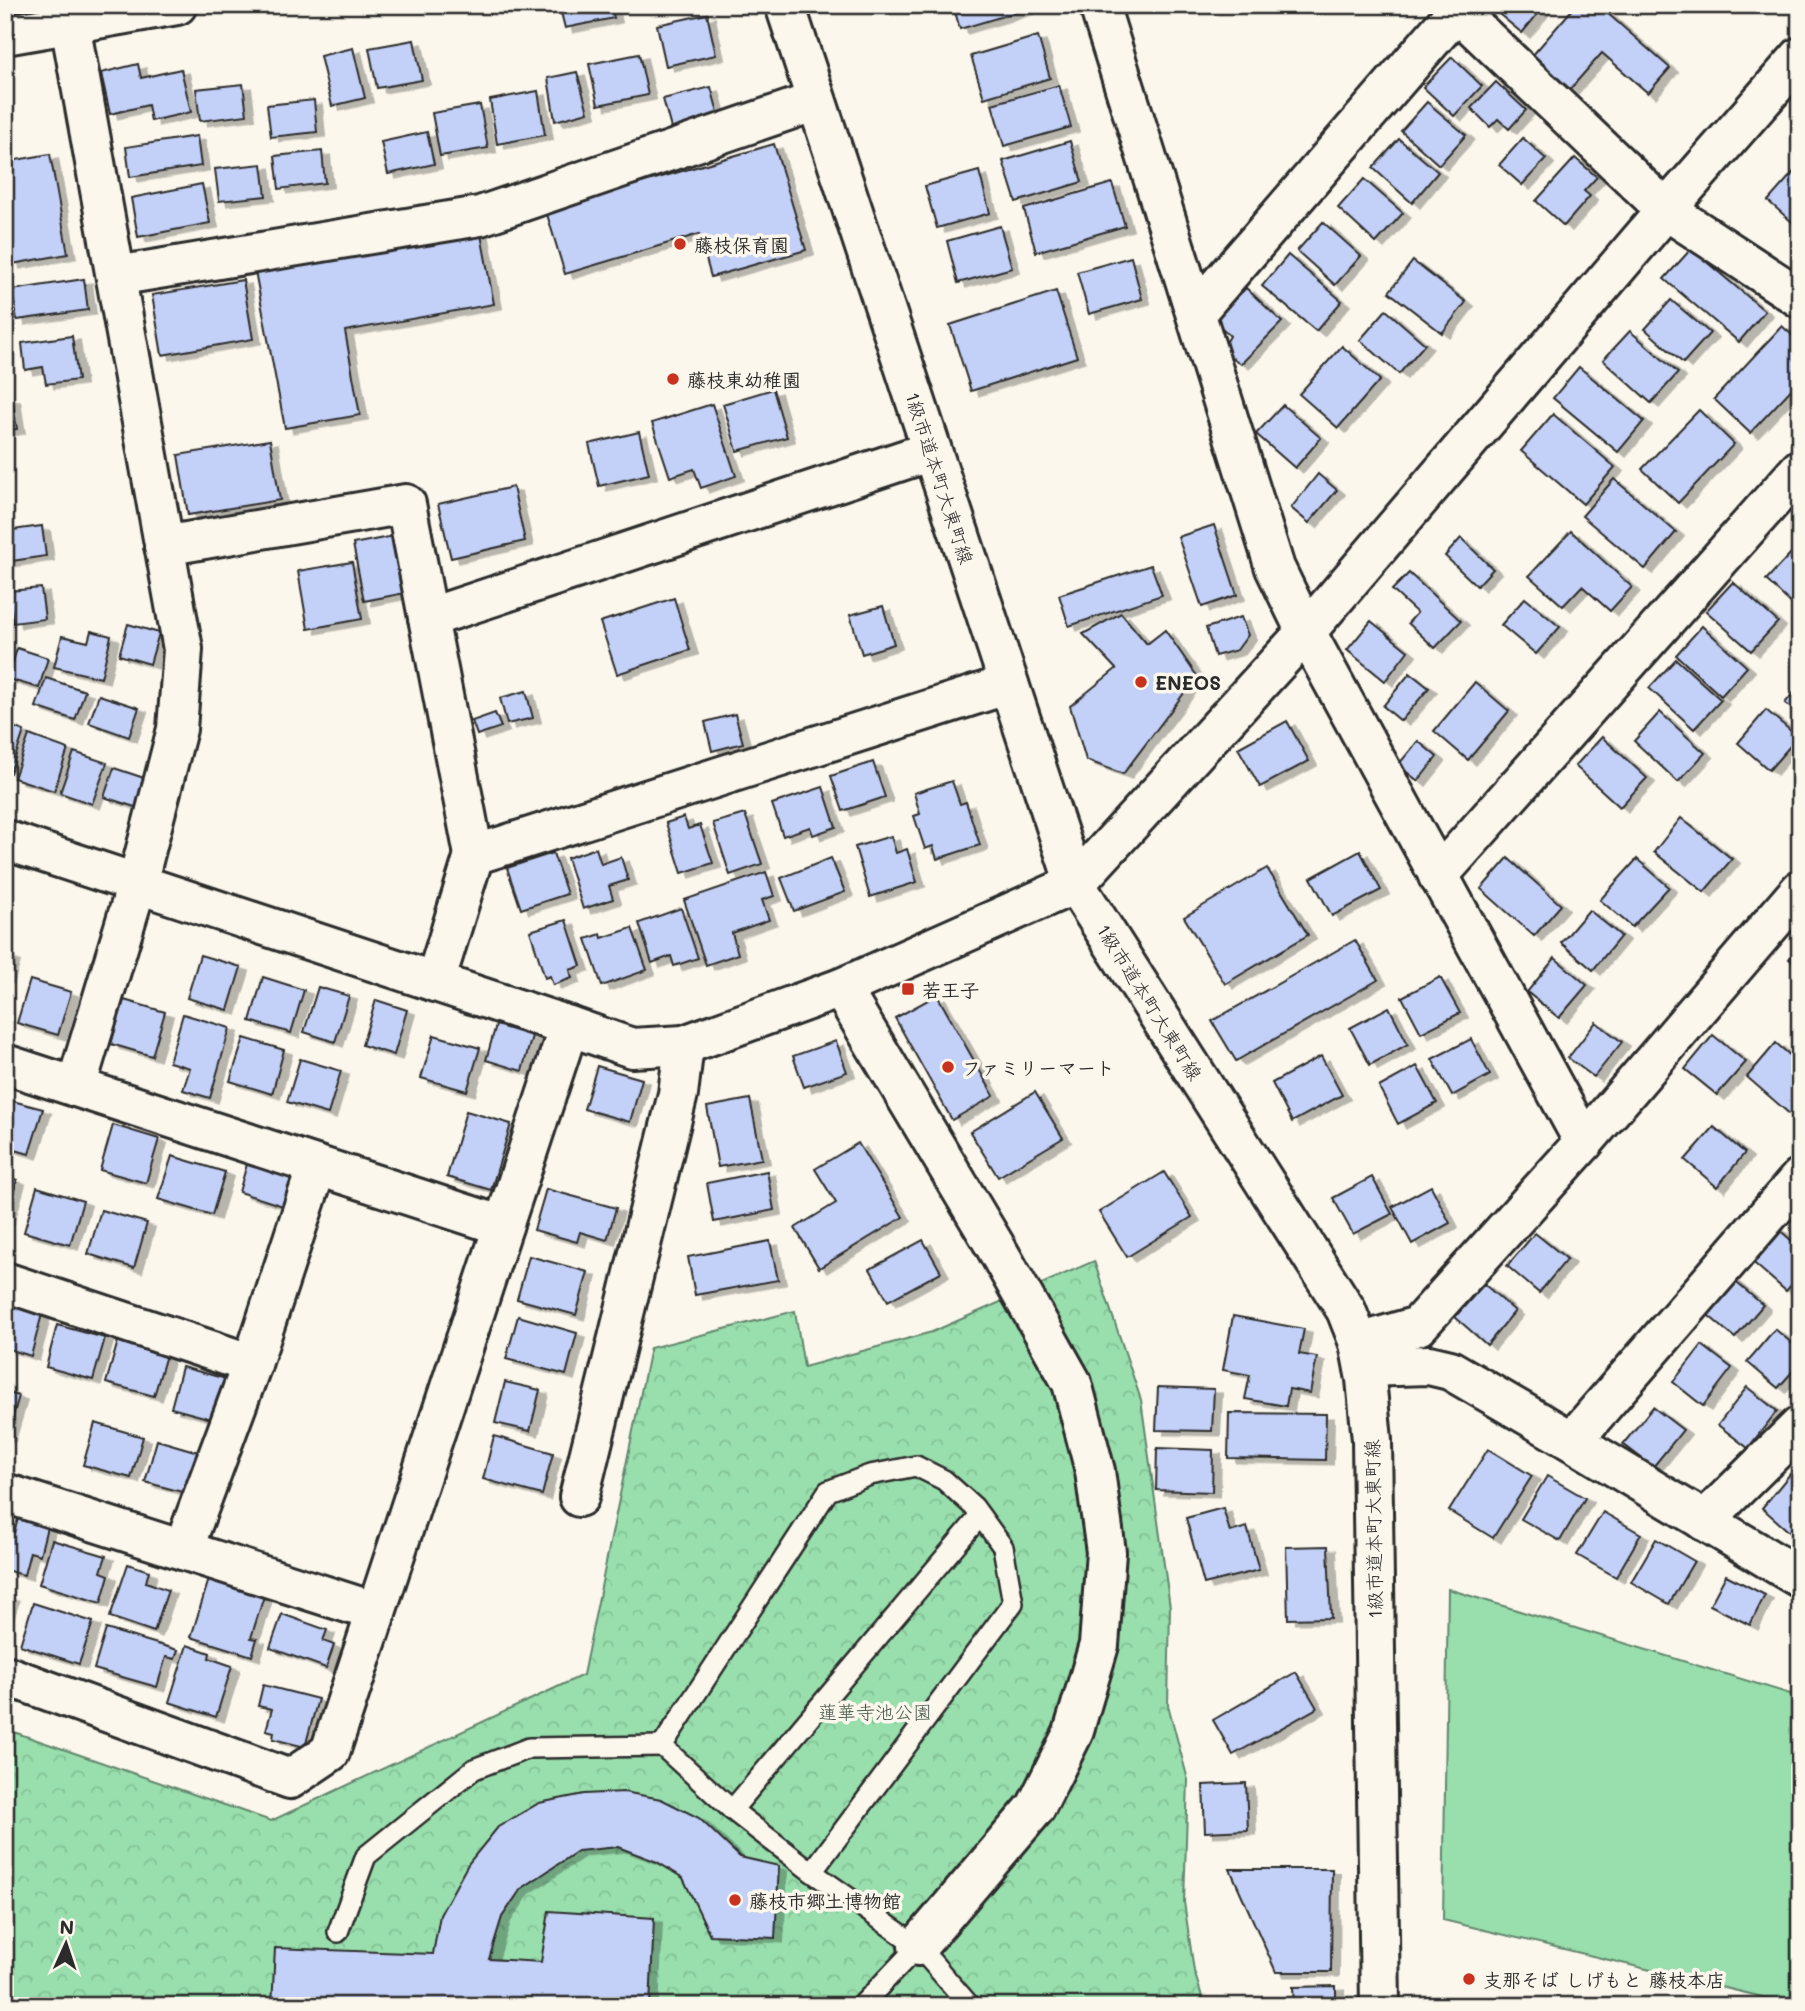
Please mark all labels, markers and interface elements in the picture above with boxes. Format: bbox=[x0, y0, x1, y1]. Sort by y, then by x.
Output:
place label: 藤枝保育園 bbox=[694, 232, 789, 257]
marker: 藤枝保育園 bbox=[672, 236, 688, 252]
place label: 藤枝東幼稚園 bbox=[687, 367, 801, 392]
marker: 藤枝東幼稚園 bbox=[665, 371, 681, 387]
street label: 1級市道本町大東町線 bbox=[900, 389, 980, 567]
place label: ENEOS bbox=[1155, 670, 1221, 695]
marker: ENEOS bbox=[1133, 674, 1149, 690]
street label: 1級市道本町大東町線 bbox=[1092, 919, 1208, 1085]
place label: 若王子 bbox=[922, 977, 979, 1002]
marker: 若王子 bbox=[900, 981, 916, 997]
place label: ファミリーマート bbox=[962, 1055, 1115, 1080]
marker: ファミリーマート bbox=[940, 1059, 956, 1075]
street label: 1級市道本町大東町線 bbox=[1359, 1439, 1387, 1619]
park label: 蓮華寺池公園 bbox=[818, 1699, 932, 1724]
place label: 藤枝市郷土博物館 bbox=[749, 1888, 901, 1913]
marker: 藤枝市郷土博物館 bbox=[727, 1892, 743, 1908]
north arrow bbox=[32, 1910, 102, 1980]
text: N bbox=[59, 1914, 75, 1939]
place label: 支那そば しげもと 藤枝本店 bbox=[1483, 1967, 1725, 1992]
marker: 支那そば しげもと 藤枝本店 bbox=[1461, 1971, 1477, 1987]

